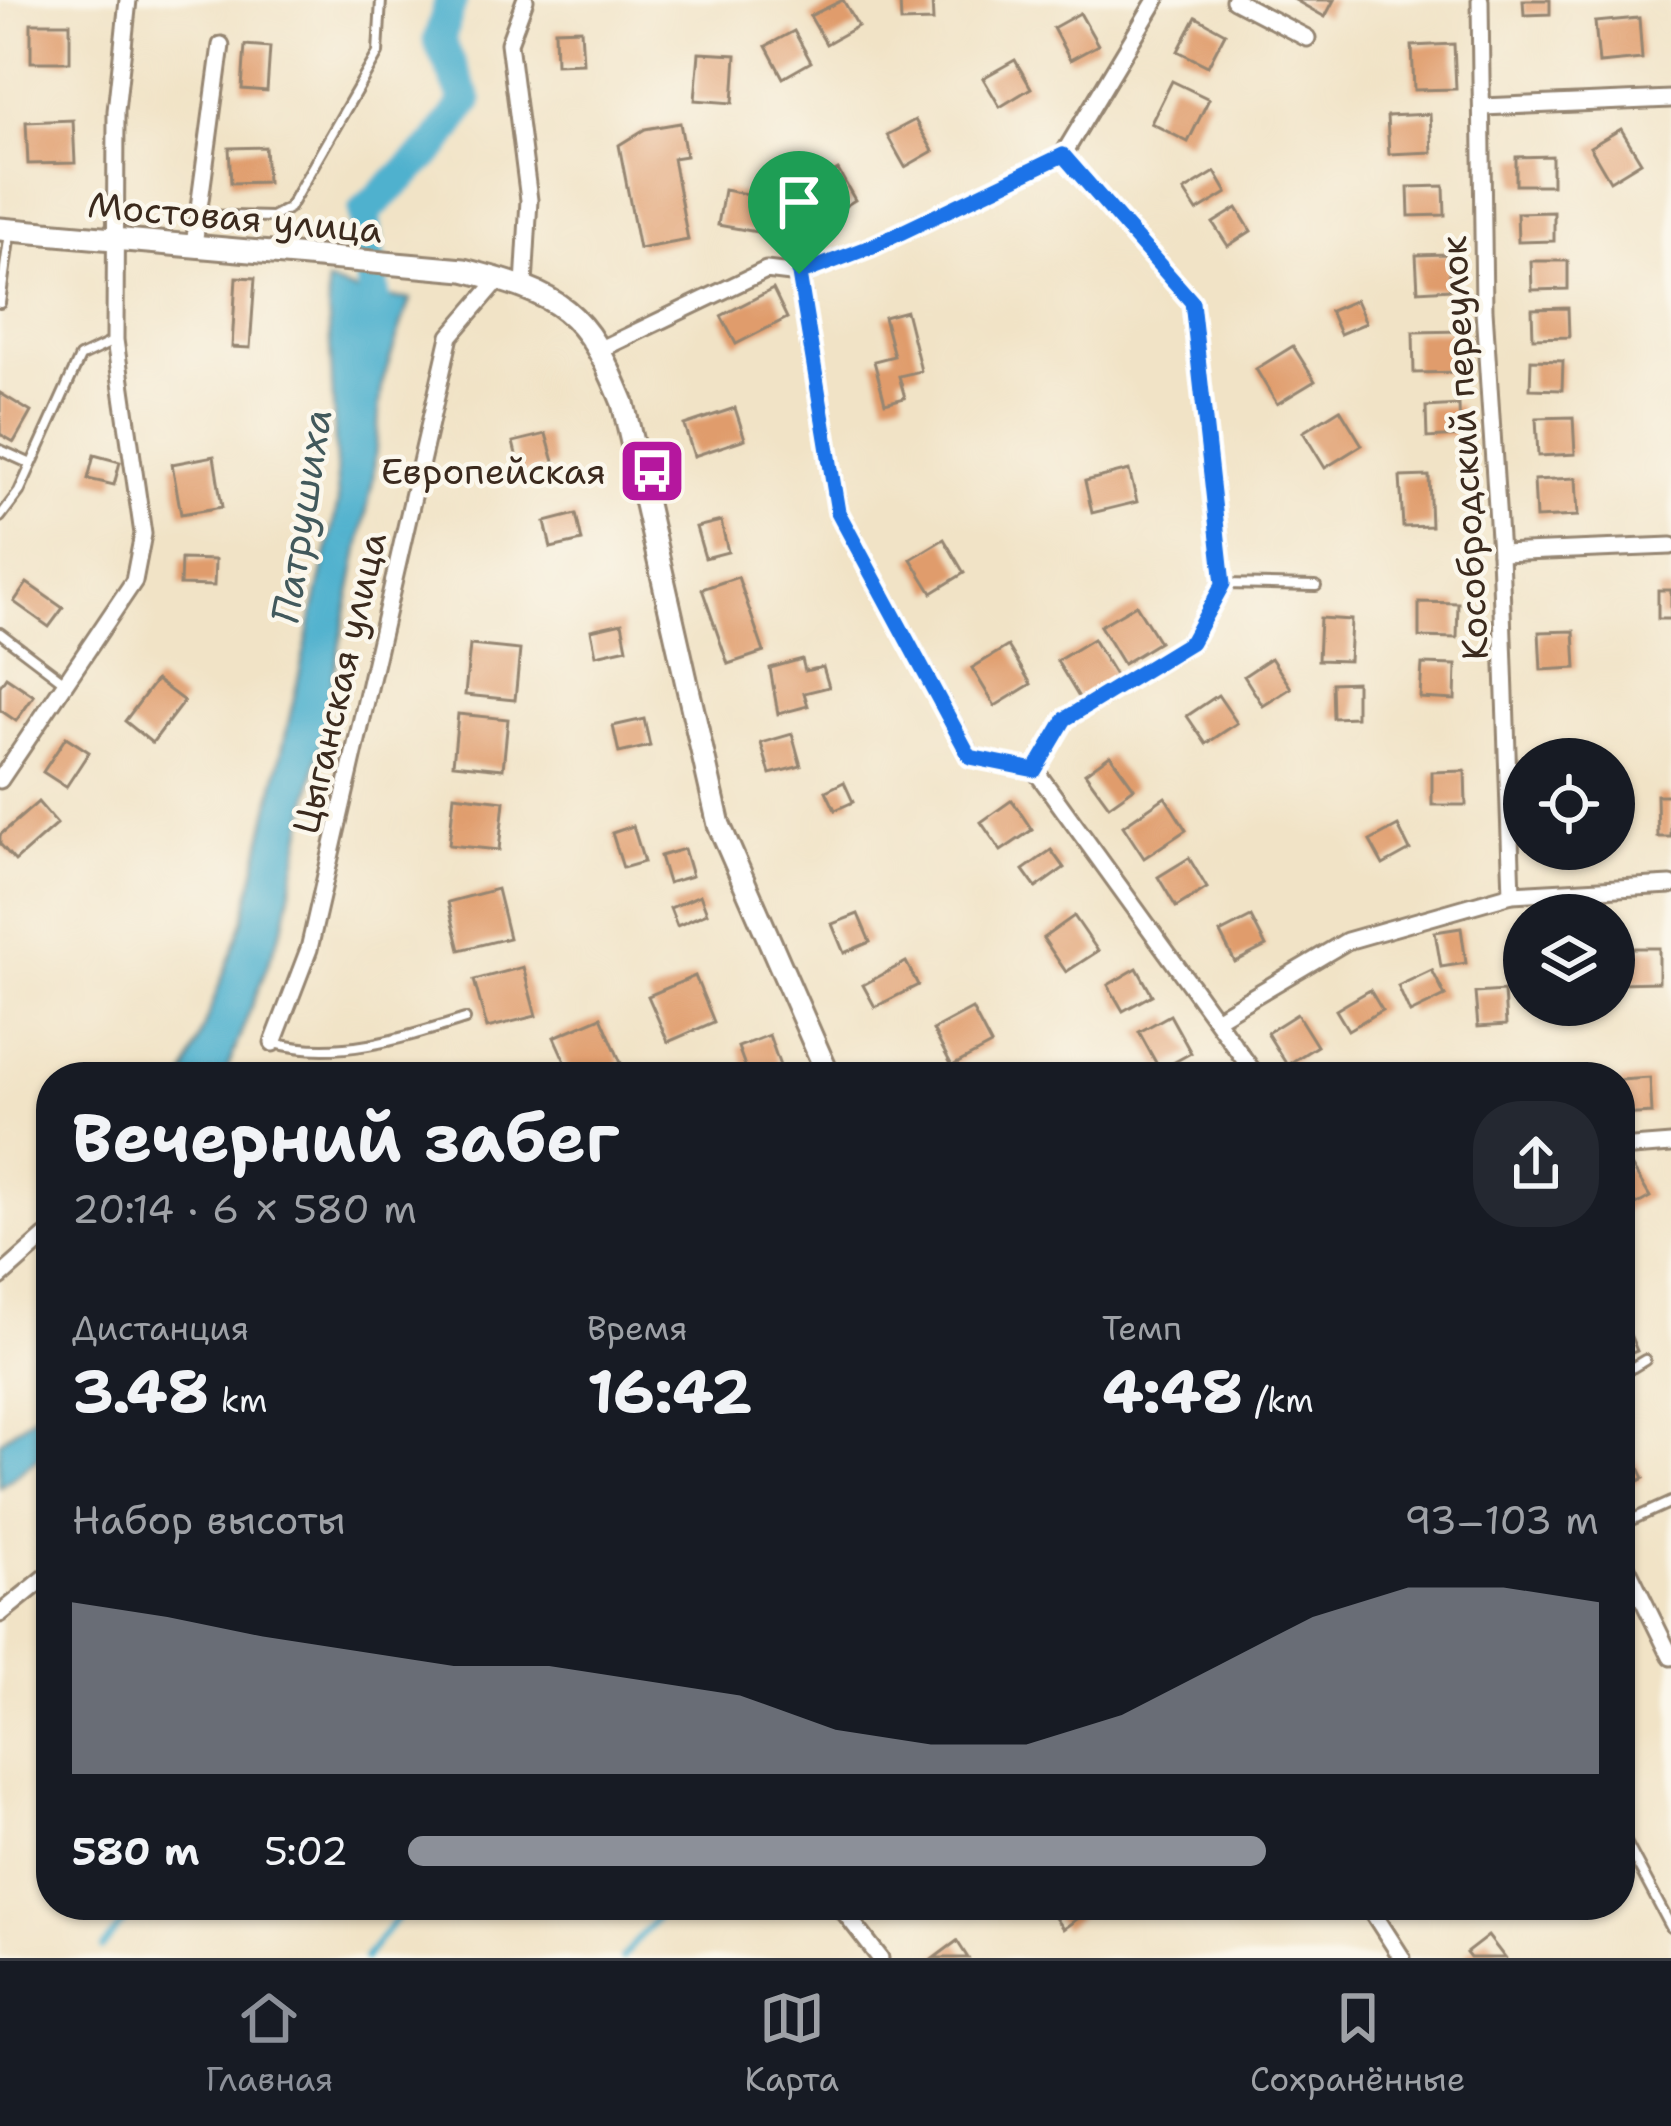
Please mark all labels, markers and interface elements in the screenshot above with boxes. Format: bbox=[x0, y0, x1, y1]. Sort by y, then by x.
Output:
pin bbox=[748, 151, 850, 274]
icon: arrive bbox=[766, 169, 832, 235]
street label: Мостовая улица bbox=[86, 180, 384, 255]
street label: Кособродский переулок bbox=[1429, 234, 1500, 662]
water label: Патрушиха bbox=[258, 405, 344, 627]
bus stop icon: Европейская bbox=[617, 436, 687, 506]
place label: Европейская bbox=[381, 447, 606, 496]
street label: Цыганская улица bbox=[281, 527, 398, 839]
map controls bbox=[1503, 738, 1635, 1026]
button: locate bbox=[1503, 738, 1635, 870]
button: layers bbox=[1503, 894, 1635, 1026]
text: Вечерний забег bbox=[72, 1094, 619, 1182]
button: share bbox=[1473, 1101, 1599, 1227]
text: 20:14 · 6 × 580 m bbox=[72, 1183, 417, 1235]
text: Дистанция bbox=[72, 1306, 249, 1351]
text: Время bbox=[587, 1306, 688, 1351]
text: Темп bbox=[1102, 1306, 1182, 1351]
text: 3.48 bbox=[72, 1351, 209, 1431]
text: 16:42 bbox=[587, 1351, 753, 1431]
text: 4:48 bbox=[1102, 1351, 1244, 1431]
text: km bbox=[209, 1378, 267, 1423]
text: /km bbox=[1244, 1378, 1314, 1423]
text: Набор высоты bbox=[72, 1494, 346, 1546]
text: 93–103 m bbox=[1404, 1494, 1599, 1546]
text: 580 m bbox=[72, 1825, 200, 1877]
text: 5:02 bbox=[264, 1825, 348, 1877]
tab: Главная bbox=[206, 1985, 333, 2102]
tab: Карта bbox=[744, 1985, 839, 2102]
tab: Сохранённые bbox=[1250, 1985, 1466, 2102]

